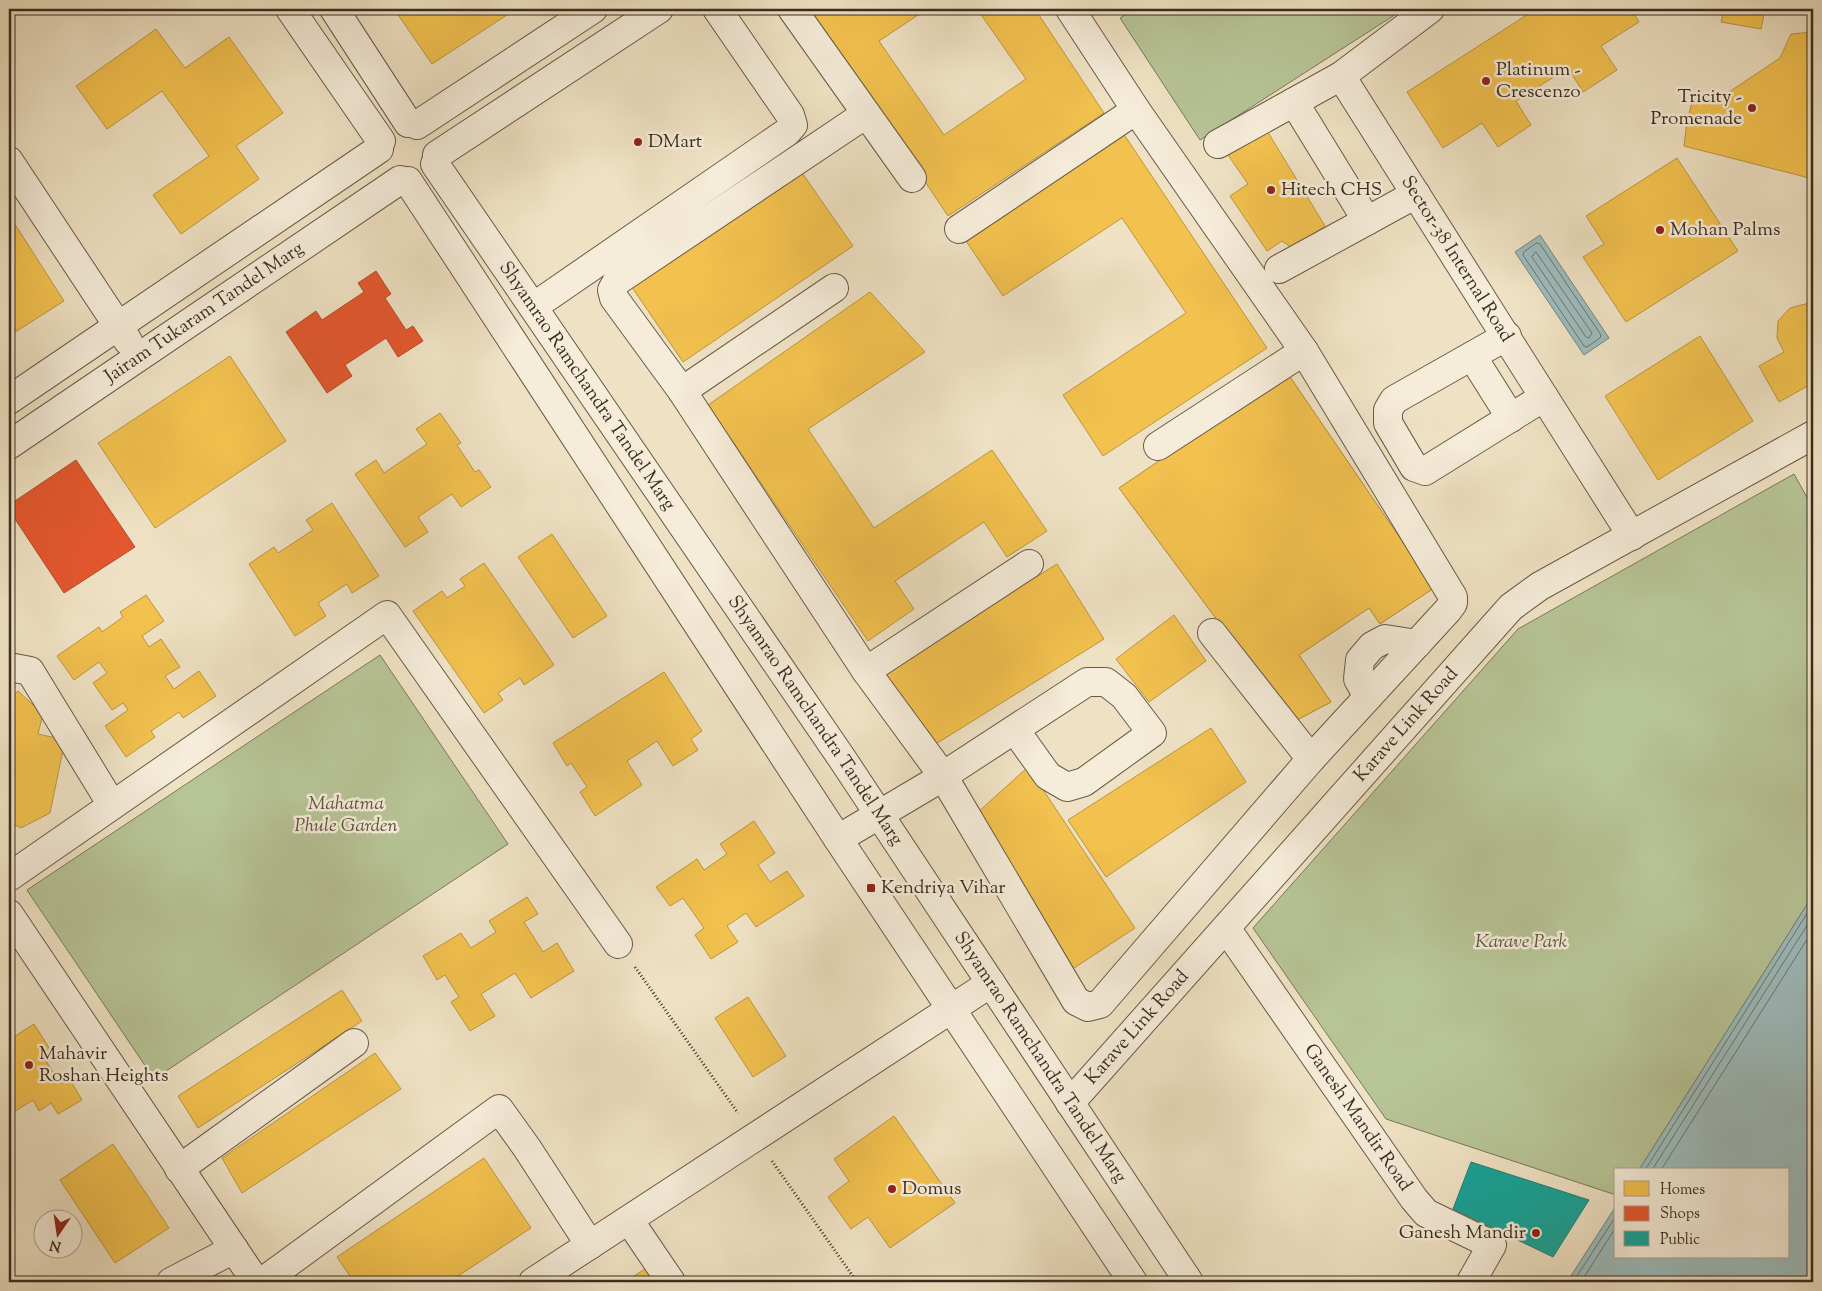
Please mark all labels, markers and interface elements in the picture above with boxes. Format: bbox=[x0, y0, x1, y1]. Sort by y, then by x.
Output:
place label: Platinum - Crescenzo bbox=[1496, 57, 1581, 106]
marker: Platinum - Crescenzo bbox=[1480, 75, 1492, 87]
place label: Tricity - Promenade bbox=[1651, 84, 1742, 133]
marker: Tricity - Promenade bbox=[1746, 102, 1758, 114]
place label: DMart bbox=[648, 129, 703, 156]
marker: DMart bbox=[632, 136, 644, 148]
street label: Sector-38 Internal Road bbox=[1394, 171, 1520, 348]
place label: Hitech CHS bbox=[1281, 177, 1382, 204]
marker: Hitech CHS bbox=[1265, 184, 1277, 196]
place label: Mohan Palms bbox=[1670, 217, 1780, 244]
marker: Mohan Palms bbox=[1654, 224, 1666, 236]
street label: Jairam Tukaram Tandel Marg bbox=[99, 235, 309, 390]
street label: Shyamrao Ramchandra Tandel Marg bbox=[492, 256, 682, 516]
street label: Shyamrao Ramchandra Tandel Marg bbox=[721, 590, 910, 851]
street label: Karave Link Road bbox=[1348, 661, 1465, 788]
park label: Mahatma Phule Garden bbox=[295, 791, 398, 840]
place label: Kendriya Vihar bbox=[881, 875, 1005, 902]
marker: Kendriya Vihar bbox=[865, 882, 877, 894]
street label: Shyamrao Ramchandra Tandel Marg bbox=[947, 926, 1133, 1188]
park label: Karave Park bbox=[1475, 929, 1568, 956]
street label: Karave Link Road bbox=[1079, 964, 1196, 1091]
street label: Ganesh Mandir Road bbox=[1297, 1039, 1419, 1197]
place label: Mahavir Roshan Heights bbox=[39, 1041, 169, 1090]
marker: Mahavir Roshan Heights bbox=[23, 1059, 35, 1071]
legend bbox=[1614, 1168, 1790, 1258]
place label: Domus bbox=[902, 1176, 961, 1203]
text: Homes bbox=[1660, 1180, 1705, 1201]
marker: Domus bbox=[886, 1183, 898, 1195]
text: Shops bbox=[1660, 1204, 1700, 1225]
north arrow bbox=[32, 1208, 82, 1258]
place label: Ganesh Mandir bbox=[1399, 1220, 1526, 1247]
marker: Ganesh Mandir bbox=[1530, 1227, 1542, 1239]
text: Public bbox=[1660, 1230, 1700, 1251]
text: N bbox=[48, 1234, 63, 1256]

